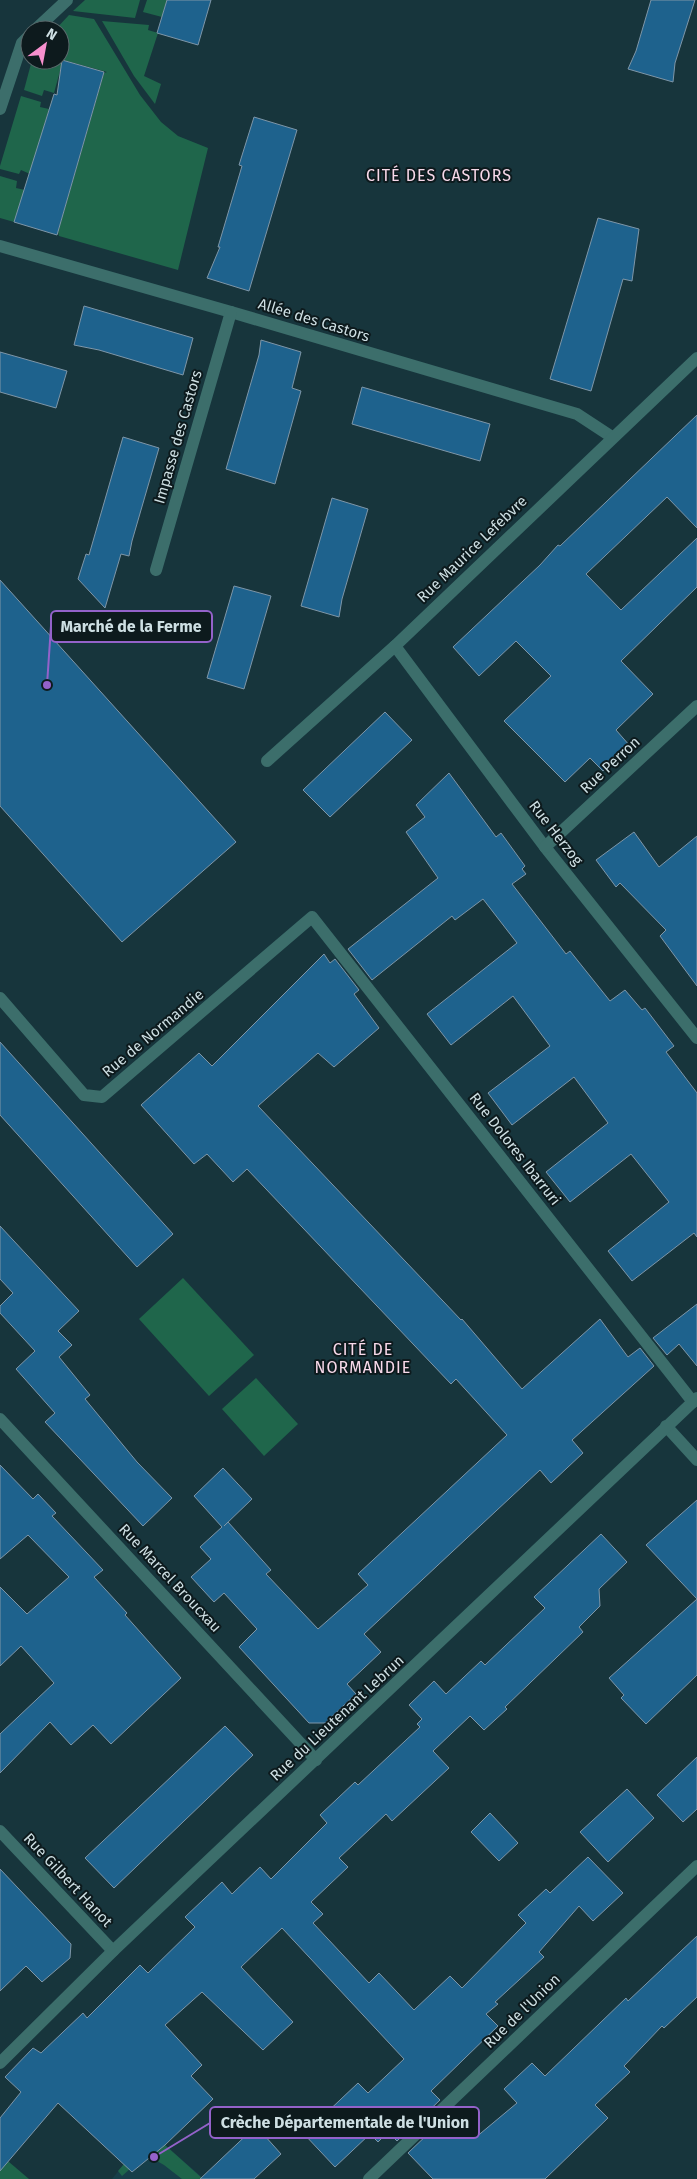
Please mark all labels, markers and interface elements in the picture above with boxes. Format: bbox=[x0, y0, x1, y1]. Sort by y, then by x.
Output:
north arrow bbox=[20, 20, 70, 70]
text: N bbox=[43, 25, 60, 44]
district label: CITÉ DES CASTORS bbox=[366, 165, 512, 185]
street label: Allée des Castors bbox=[256, 295, 372, 345]
street label: Impasse des Castors bbox=[150, 368, 206, 506]
street label: Rue Maurice Lefebvre bbox=[413, 492, 531, 606]
callout: Marché de la Ferme bbox=[51, 611, 212, 642]
text: Marché de la Ferme bbox=[60, 617, 202, 636]
street label: Rue Perron bbox=[576, 733, 644, 797]
street label: Rue Herzog bbox=[525, 797, 587, 869]
street label: Rue de Normandie bbox=[99, 985, 207, 1081]
street label: Rue Dolores Ibarruri bbox=[466, 1089, 564, 1209]
district label: CITÉ DE NORMANDIE bbox=[315, 1339, 411, 1377]
street label: Rue Marcel Broucxau bbox=[115, 1520, 225, 1636]
street label: Rue du Lieutenant Lebrun bbox=[266, 1651, 408, 1785]
street label: Rue Gilbert Hanot bbox=[20, 1829, 116, 1931]
street label: Rue de l'Union bbox=[480, 1970, 564, 2052]
callout: Crèche Départementale de l'Union bbox=[210, 2107, 479, 2138]
text: Crèche Départementale de l'Union bbox=[221, 2113, 469, 2132]

